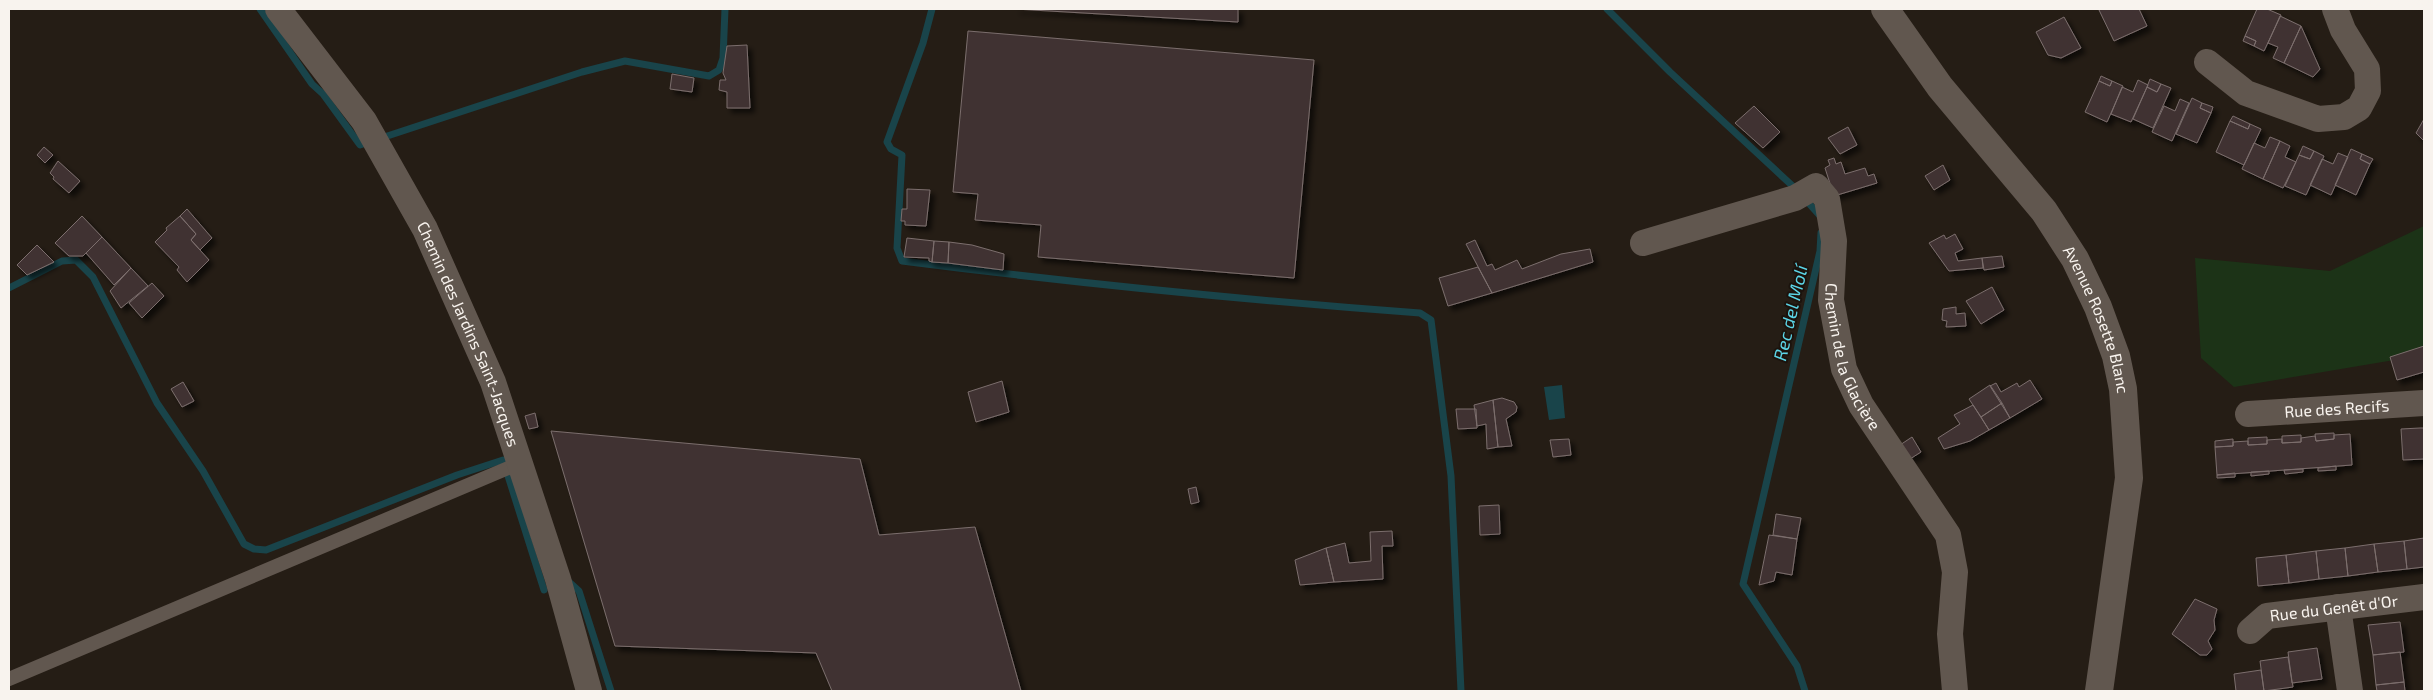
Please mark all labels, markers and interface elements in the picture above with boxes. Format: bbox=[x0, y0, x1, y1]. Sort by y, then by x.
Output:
street label: Chemin des Jardins Saint-Jacques bbox=[414, 218, 524, 449]
street label: Avenue Rosette Blanc bbox=[2060, 242, 2133, 394]
water label: Rec del Molí bbox=[1768, 261, 1812, 363]
street label: Chemin de la Glacière bbox=[1822, 283, 1885, 433]
street label: Rue des Recifs bbox=[2284, 395, 2390, 421]
street label: Rue du Genêt d'Or bbox=[2269, 590, 2400, 625]

